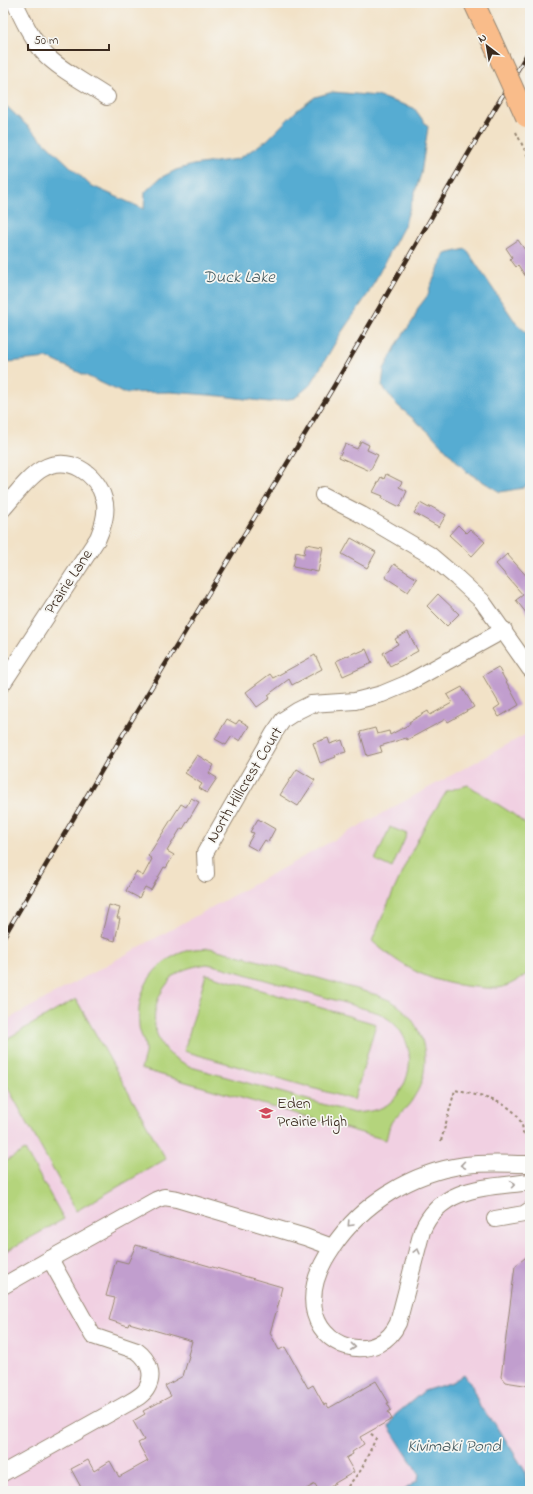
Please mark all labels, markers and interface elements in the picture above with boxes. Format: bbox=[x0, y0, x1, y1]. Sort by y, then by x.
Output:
scale bar bbox=[28, 26, 109, 52]
north arrow bbox=[467, 26, 507, 66]
text: N bbox=[475, 30, 490, 47]
text: 50 m bbox=[34, 32, 58, 50]
water label: Duck Lake bbox=[203, 265, 276, 290]
street label: Prairie Lane bbox=[39, 544, 100, 619]
street label: North Hillcrest Court bbox=[201, 722, 290, 848]
place label: Eden Prairie High bbox=[277, 1092, 347, 1134]
school or university icon: Eden Prairie High bbox=[258, 1105, 274, 1121]
one-way arrow bbox=[460, 1161, 466, 1170]
one-way arrow bbox=[510, 1180, 516, 1189]
one-way arrow bbox=[348, 1220, 355, 1227]
one-way arrow bbox=[412, 1248, 421, 1255]
one-way arrow bbox=[350, 1342, 356, 1351]
water label: Kivimaki Pond bbox=[407, 1434, 502, 1459]

